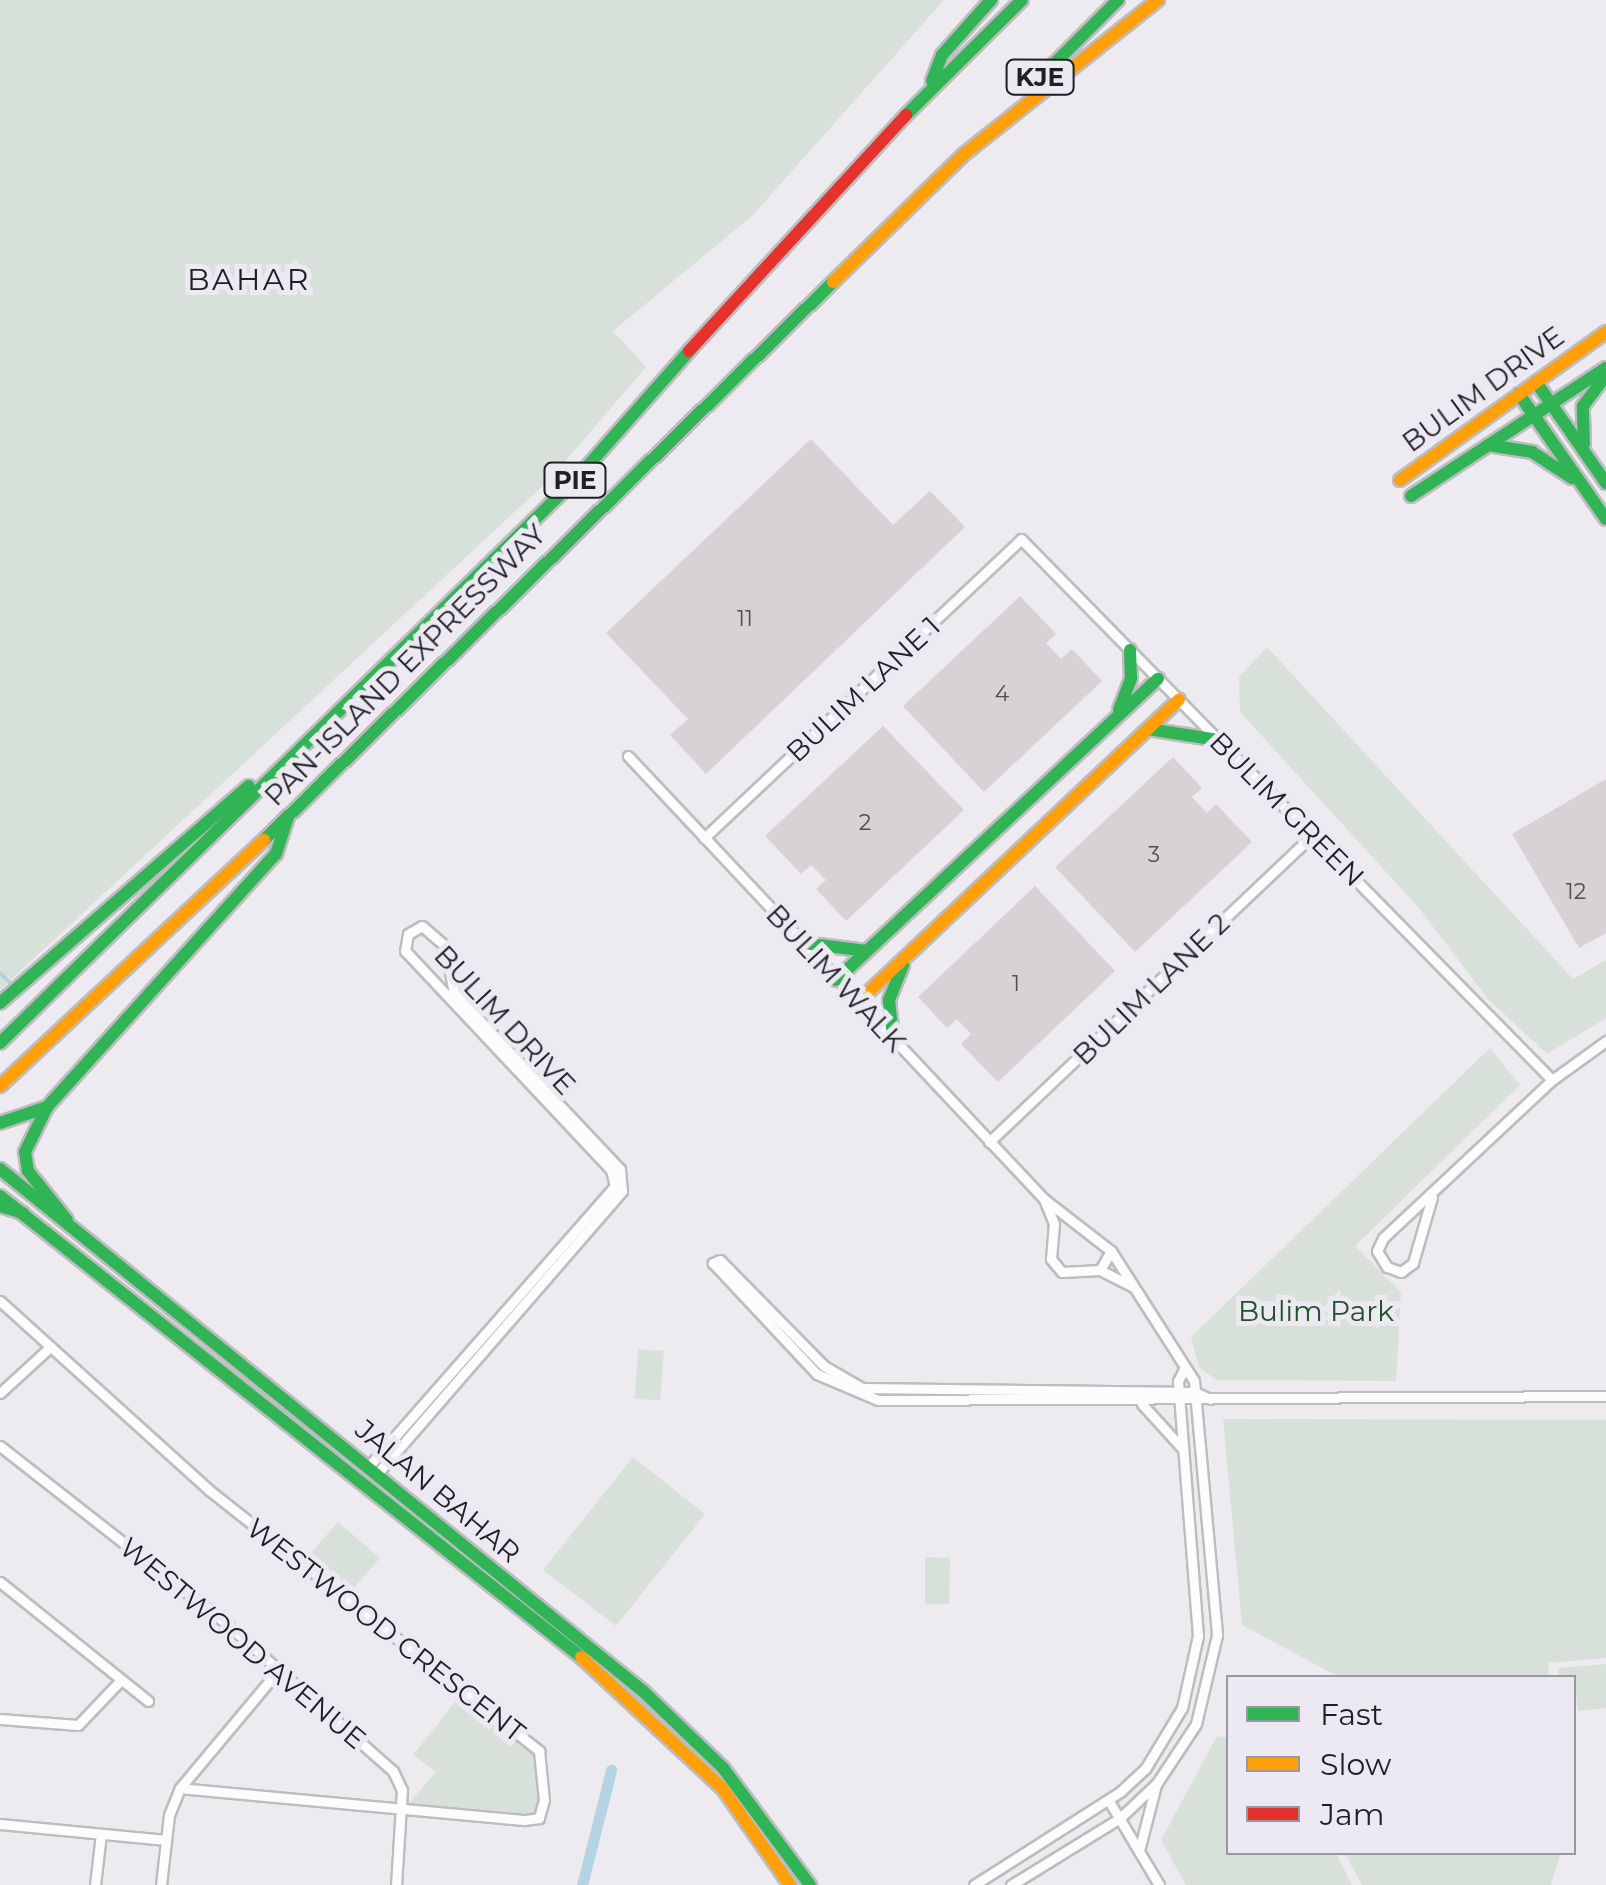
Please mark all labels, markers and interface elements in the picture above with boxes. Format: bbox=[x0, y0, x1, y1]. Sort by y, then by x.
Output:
road number: KJE bbox=[1005, 57, 1075, 97]
district label: BAHAR bbox=[187, 262, 311, 298]
street label: BULIM DRIVE bbox=[1396, 319, 1570, 459]
road number: PIE bbox=[542, 460, 608, 500]
street label: PAN-ISLAND EXPRESSWAY bbox=[257, 517, 553, 813]
house number: 11 bbox=[737, 606, 753, 632]
street label: BULIM LANE 1 bbox=[779, 609, 947, 769]
house number: 4 bbox=[995, 681, 1009, 707]
street label: BULIM GREEN bbox=[1203, 725, 1371, 893]
house number: 2 bbox=[859, 810, 871, 836]
house number: 3 bbox=[1148, 842, 1160, 868]
house number: 12 bbox=[1566, 879, 1586, 905]
street label: BULIM WALK bbox=[759, 897, 913, 1059]
street label: BULIM LANE 2 bbox=[1066, 906, 1236, 1072]
street label: BULIM DRIVE bbox=[427, 938, 583, 1102]
house number: 1 bbox=[1012, 971, 1020, 997]
park label: Bulim Park bbox=[1238, 1294, 1394, 1328]
street label: JALAN BAHAR bbox=[349, 1412, 527, 1570]
street label: WESTWOOD CRESCENT bbox=[240, 1511, 532, 1749]
street label: WESTWOOD AVENUE bbox=[113, 1530, 373, 1756]
legend bbox=[1226, 1675, 1576, 1855]
text: Fast bbox=[1320, 1696, 1383, 1733]
text: Slow bbox=[1320, 1746, 1391, 1783]
text: Jam bbox=[1320, 1796, 1385, 1833]

